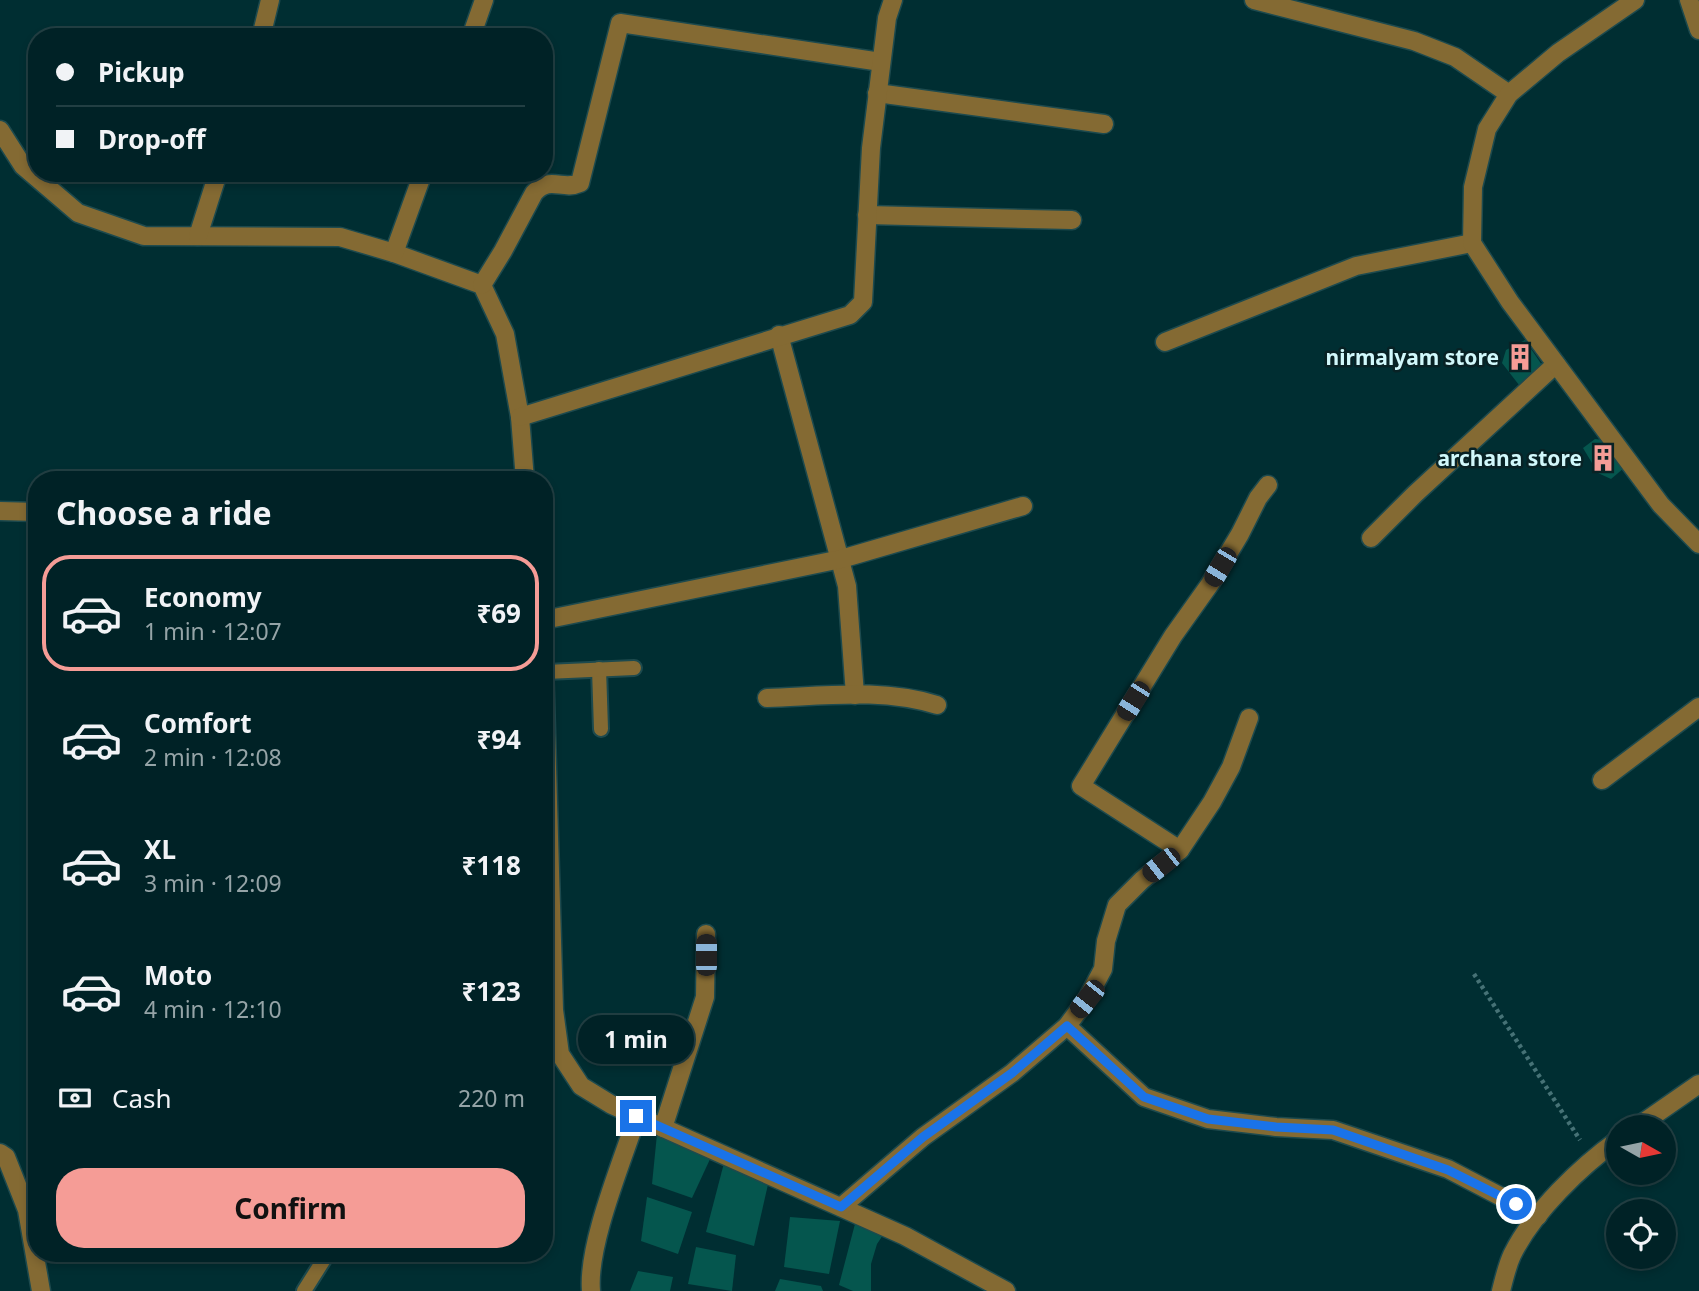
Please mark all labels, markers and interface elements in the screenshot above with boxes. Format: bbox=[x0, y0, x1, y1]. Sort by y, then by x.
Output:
text: Pickup bbox=[98, 54, 185, 90]
text: Drop-off bbox=[98, 121, 205, 157]
building icon: nirmalyam store bbox=[1505, 342, 1535, 372]
place label: nirmalyam store bbox=[1326, 343, 1499, 371]
building icon: archana store bbox=[1588, 443, 1618, 473]
place label: archana store bbox=[1437, 444, 1582, 472]
text: Choose a ride bbox=[56, 491, 272, 534]
car bbox=[1201, 544, 1240, 590]
text: Economy bbox=[144, 579, 262, 615]
icon: car bbox=[60, 582, 123, 645]
text: ₹69 bbox=[476, 595, 521, 631]
text: 1 min · 12:07 bbox=[144, 615, 282, 647]
car bbox=[1113, 678, 1154, 724]
text: Comfort bbox=[144, 705, 252, 741]
icon: car bbox=[60, 708, 123, 771]
text: ₹94 bbox=[476, 721, 521, 757]
text: 2 min · 12:08 bbox=[144, 741, 282, 773]
text: XL bbox=[144, 831, 176, 867]
icon: car bbox=[60, 834, 123, 897]
car bbox=[1138, 844, 1185, 886]
text: ₹118 bbox=[462, 847, 521, 883]
text: 3 min · 12:09 bbox=[144, 867, 282, 899]
car bbox=[696, 934, 717, 976]
text: Moto bbox=[144, 957, 212, 993]
icon: car bbox=[60, 960, 123, 1023]
text: ₹123 bbox=[462, 973, 521, 1009]
car bbox=[1066, 976, 1109, 1022]
text: 4 min · 12:10 bbox=[144, 993, 282, 1025]
callout: 1 min bbox=[578, 1014, 694, 1064]
text: 1 min bbox=[604, 1023, 668, 1055]
icon: cash bbox=[56, 1079, 94, 1117]
text: Cash bbox=[112, 1080, 172, 1116]
text: 220 m bbox=[458, 1082, 525, 1114]
route end bbox=[620, 1100, 652, 1132]
north arrow bbox=[1606, 1115, 1676, 1185]
map controls bbox=[1606, 1115, 1676, 1269]
button: Confirm bbox=[56, 1168, 525, 1248]
route start bbox=[1500, 1188, 1532, 1220]
button: locate bbox=[1606, 1199, 1676, 1269]

